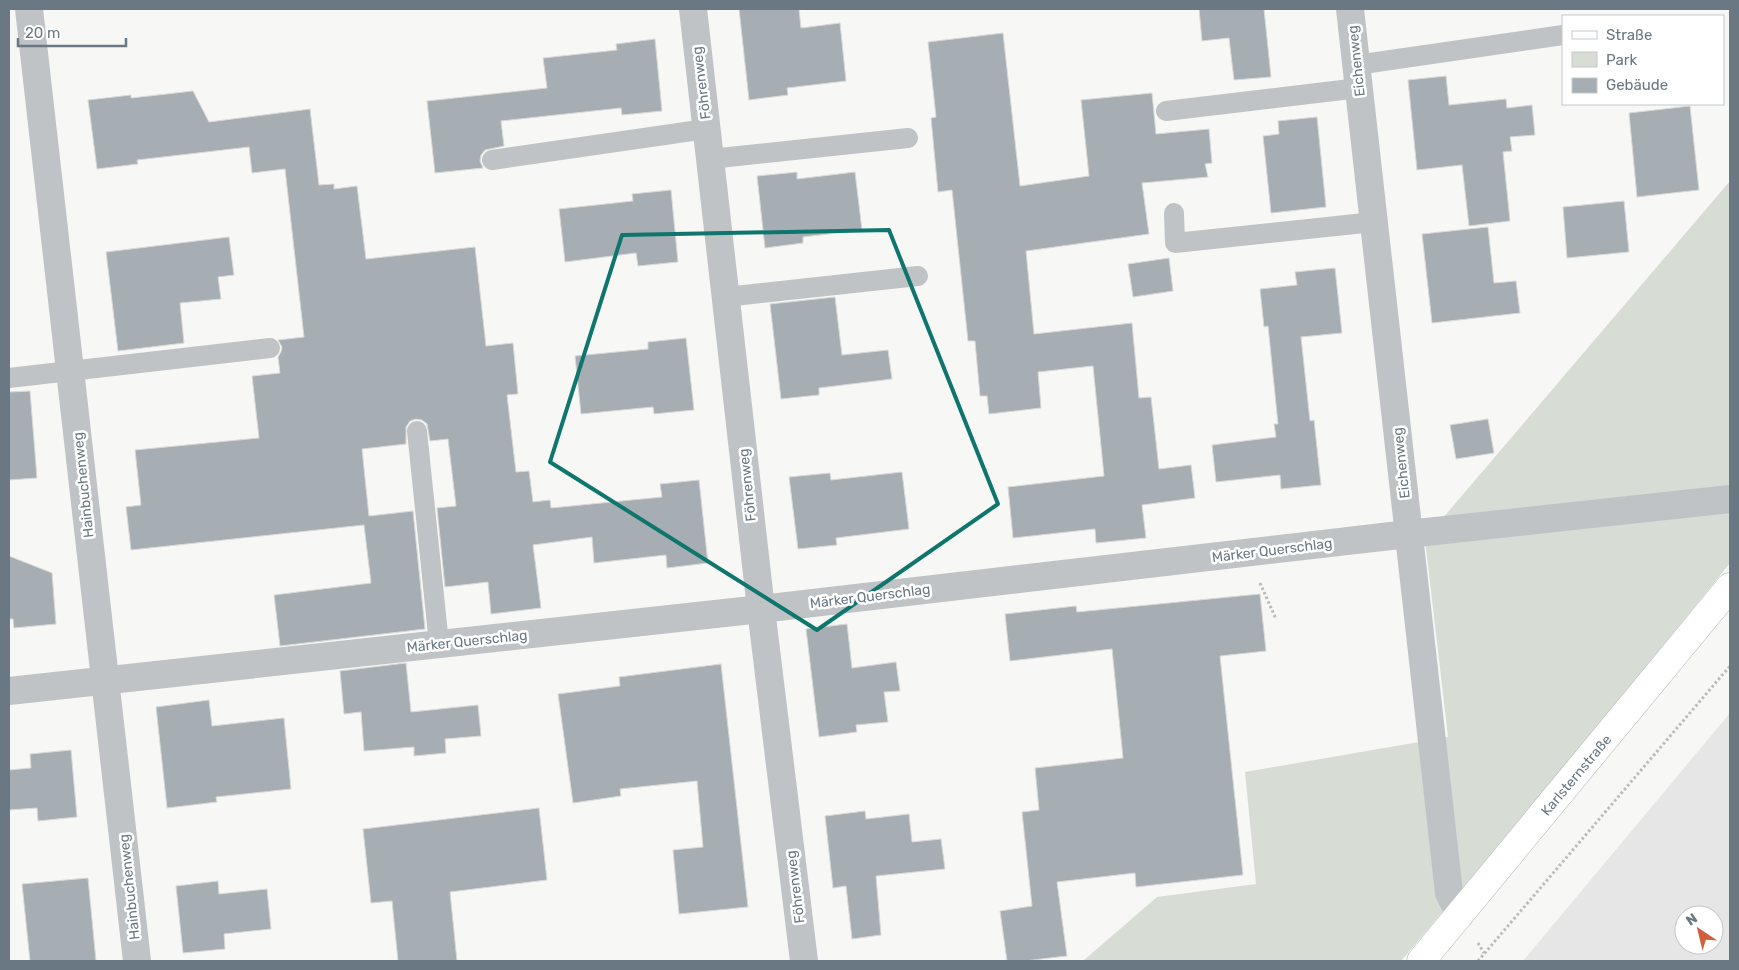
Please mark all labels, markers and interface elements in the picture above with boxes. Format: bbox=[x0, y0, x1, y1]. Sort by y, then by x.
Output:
scale bar bbox=[18, 15, 125, 47]
legend bbox=[1562, 15, 1724, 105]
text: 20 m bbox=[25, 24, 60, 42]
street label: Eichenweg bbox=[1344, 24, 1369, 97]
text: Straße bbox=[1606, 26, 1652, 44]
street label: Föhrenweg bbox=[689, 46, 714, 120]
text: Park bbox=[1606, 51, 1637, 69]
text: Gebäude bbox=[1606, 76, 1668, 94]
street label: Eichenweg bbox=[1389, 426, 1414, 499]
street label: Hainbuchenweg bbox=[69, 431, 97, 539]
street label: Föhrenweg bbox=[735, 448, 760, 522]
street label: Märker Querschlag bbox=[1211, 535, 1333, 566]
street label: Märker Querschlag bbox=[809, 581, 931, 612]
street label: Märker Querschlag bbox=[406, 627, 528, 656]
street label: Karlsternstraße bbox=[1538, 731, 1615, 819]
street label: Hainbuchenweg bbox=[115, 833, 143, 941]
street label: Föhrenweg bbox=[783, 850, 808, 924]
north arrow bbox=[1674, 905, 1724, 955]
text: N bbox=[1683, 910, 1701, 930]

